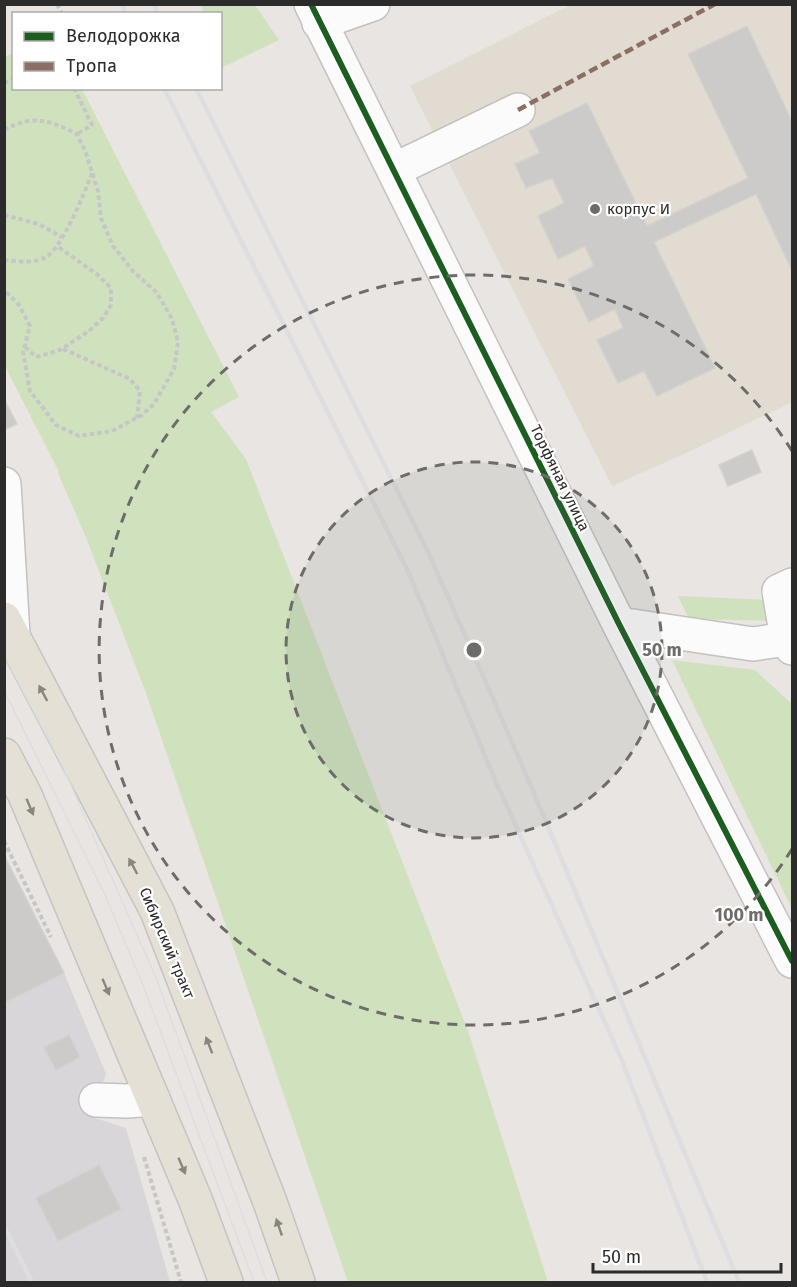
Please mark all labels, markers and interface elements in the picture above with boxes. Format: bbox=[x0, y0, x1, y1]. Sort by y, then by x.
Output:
legend bbox=[12, 12, 222, 90]
text: Велодорожка bbox=[66, 25, 181, 47]
text: Тропа bbox=[66, 55, 117, 77]
place label: корпус И bbox=[607, 200, 670, 218]
marker: корпус И bbox=[588, 202, 602, 216]
street label: Торфяная улица bbox=[526, 422, 594, 534]
text: 50 m bbox=[642, 639, 682, 661]
centre of rings bbox=[464, 640, 484, 660]
one-way arrow bbox=[38, 684, 48, 701]
one-way arrow bbox=[26, 798, 35, 816]
one-way arrow bbox=[128, 857, 138, 874]
street label: Сибирский тракт bbox=[135, 885, 199, 1001]
text: 100 m bbox=[715, 904, 763, 926]
one-way arrow bbox=[101, 978, 111, 996]
one-way arrow bbox=[204, 1036, 213, 1054]
one-way arrow bbox=[177, 1158, 187, 1176]
one-way arrow bbox=[273, 1218, 283, 1236]
scale bar bbox=[593, 1236, 780, 1274]
text: 50 m bbox=[602, 1246, 641, 1268]

